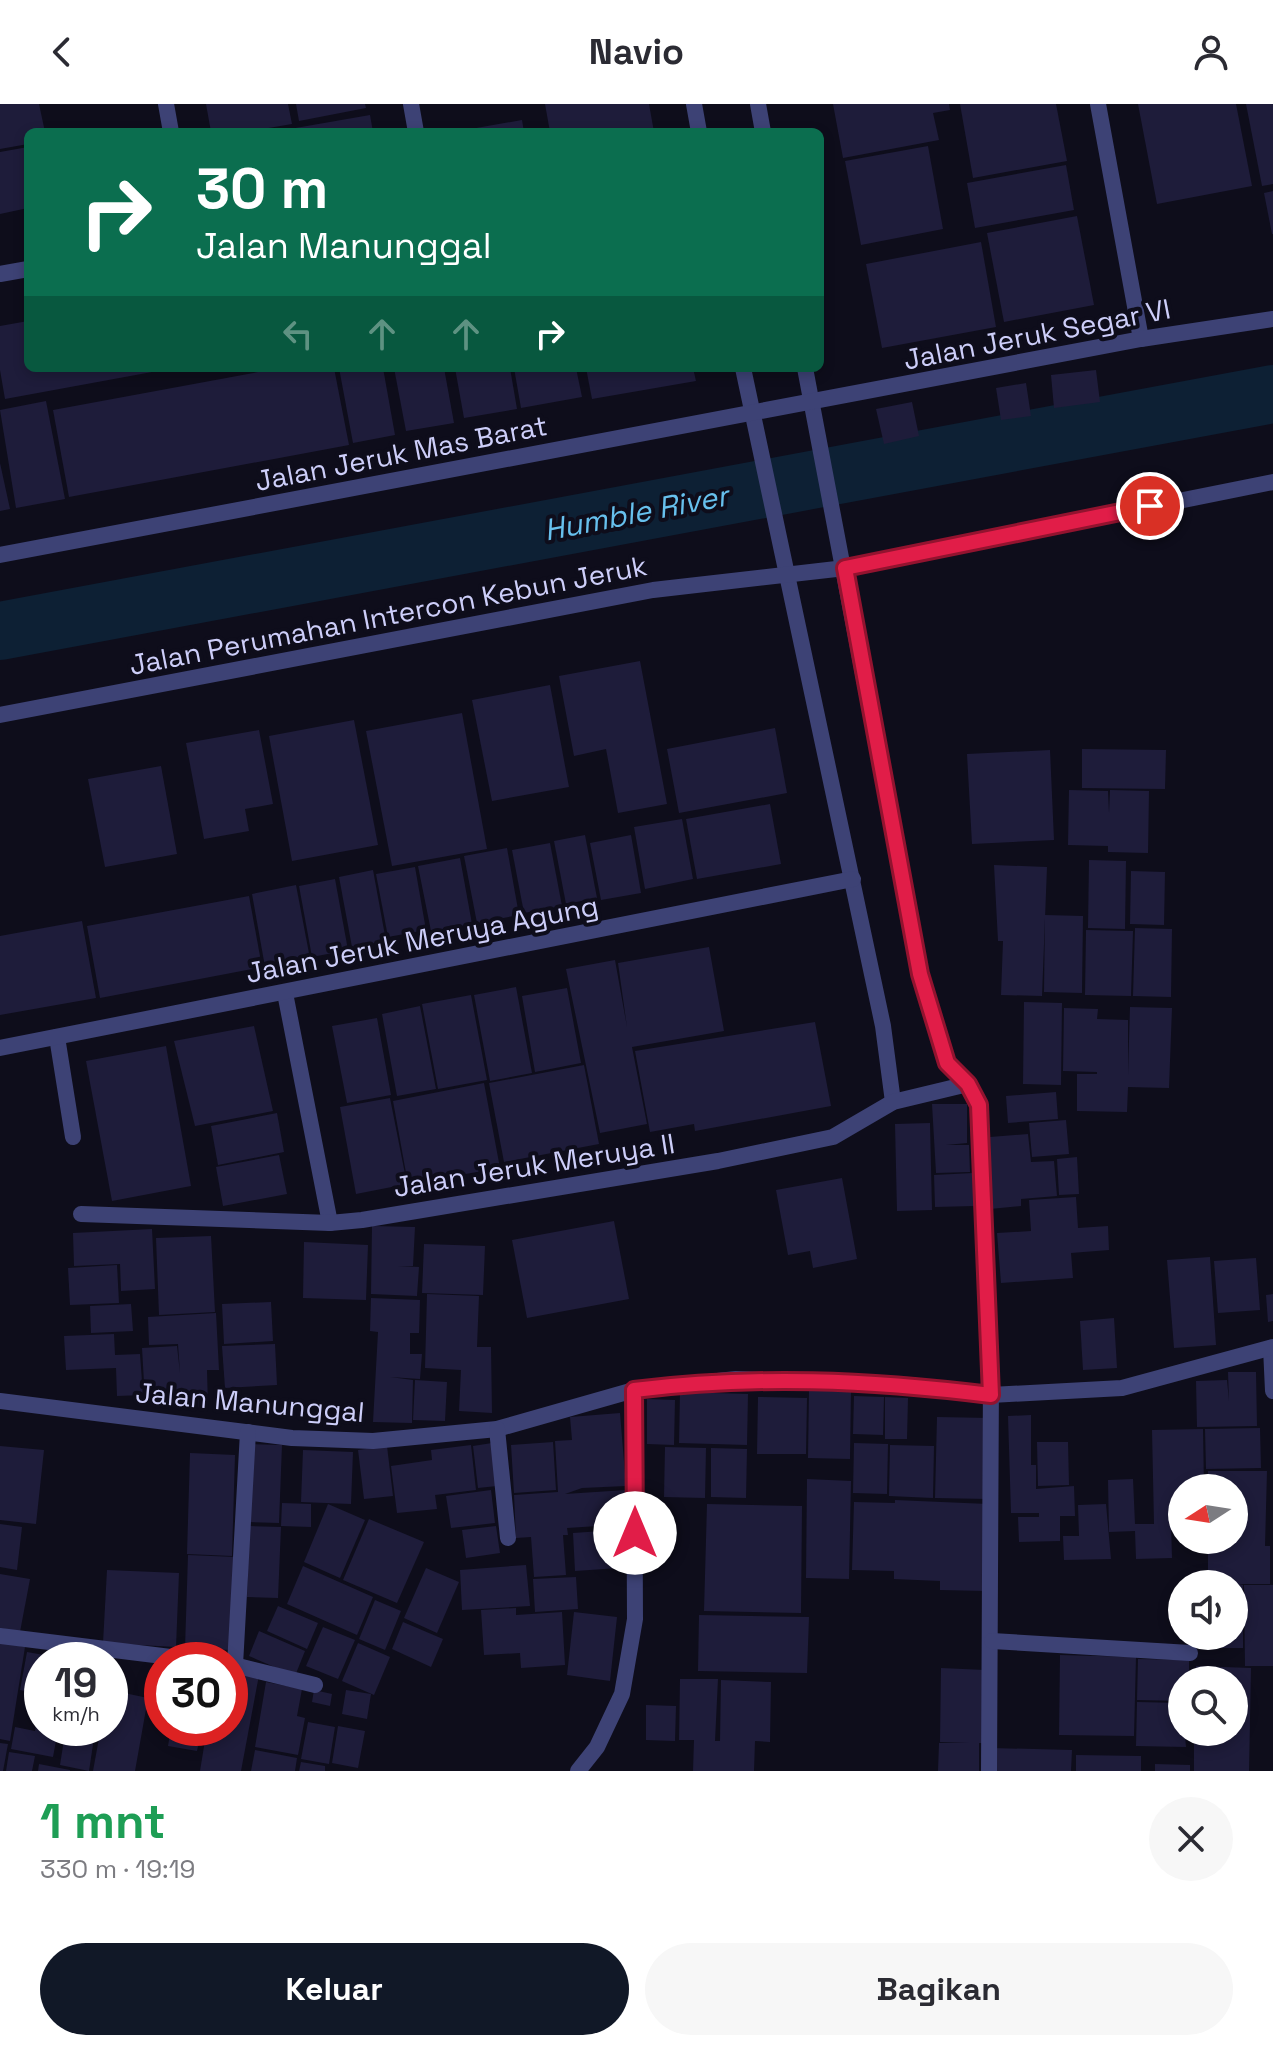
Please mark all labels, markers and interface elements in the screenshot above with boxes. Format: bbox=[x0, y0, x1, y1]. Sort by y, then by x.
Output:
text: Navio bbox=[589, 29, 684, 75]
icon: back bbox=[40, 30, 84, 74]
icon: person bbox=[1189, 30, 1233, 74]
text: 30 m bbox=[196, 153, 328, 224]
icon: right bbox=[64, 160, 168, 264]
text: Jalan Manunggal bbox=[196, 223, 491, 269]
street label: Jalan Jeruk Segar VI bbox=[901, 290, 1173, 378]
icon: left bbox=[276, 312, 320, 356]
icon: ahead bbox=[360, 312, 404, 356]
icon: ahead bbox=[444, 312, 488, 356]
icon: right bbox=[528, 312, 572, 356]
street label: Jalan Jeruk Mas Barat bbox=[252, 407, 550, 499]
pin bbox=[1116, 472, 1184, 540]
water label: Humble River bbox=[540, 475, 734, 549]
icon: arrive bbox=[1128, 484, 1172, 528]
street label: Jalan Perumahan Intercon Kebun Jeruk bbox=[126, 547, 650, 683]
street label: Jalan Jeruk Meruya Agung bbox=[243, 887, 601, 991]
street label: Jalan Jeruk Meruya II bbox=[391, 1125, 677, 1205]
street label: Jalan Manunggal bbox=[134, 1374, 366, 1430]
north arrow bbox=[1168, 1474, 1248, 1554]
map controls bbox=[1168, 1474, 1248, 1746]
position arrow bbox=[593, 1491, 677, 1575]
button: sound bbox=[1168, 1570, 1248, 1650]
speed limit sign: 30 bbox=[144, 1642, 248, 1746]
text: 19 bbox=[55, 1658, 97, 1709]
button: search bbox=[1168, 1666, 1248, 1746]
text: km/h bbox=[52, 1701, 100, 1727]
text: 1 mnt bbox=[40, 1791, 166, 1852]
button: close bbox=[1149, 1797, 1233, 1881]
text: 330 m · 19:19 bbox=[40, 1852, 195, 1886]
button: Keluar bbox=[40, 1943, 629, 2035]
button: Bagikan bbox=[645, 1943, 1233, 2035]

